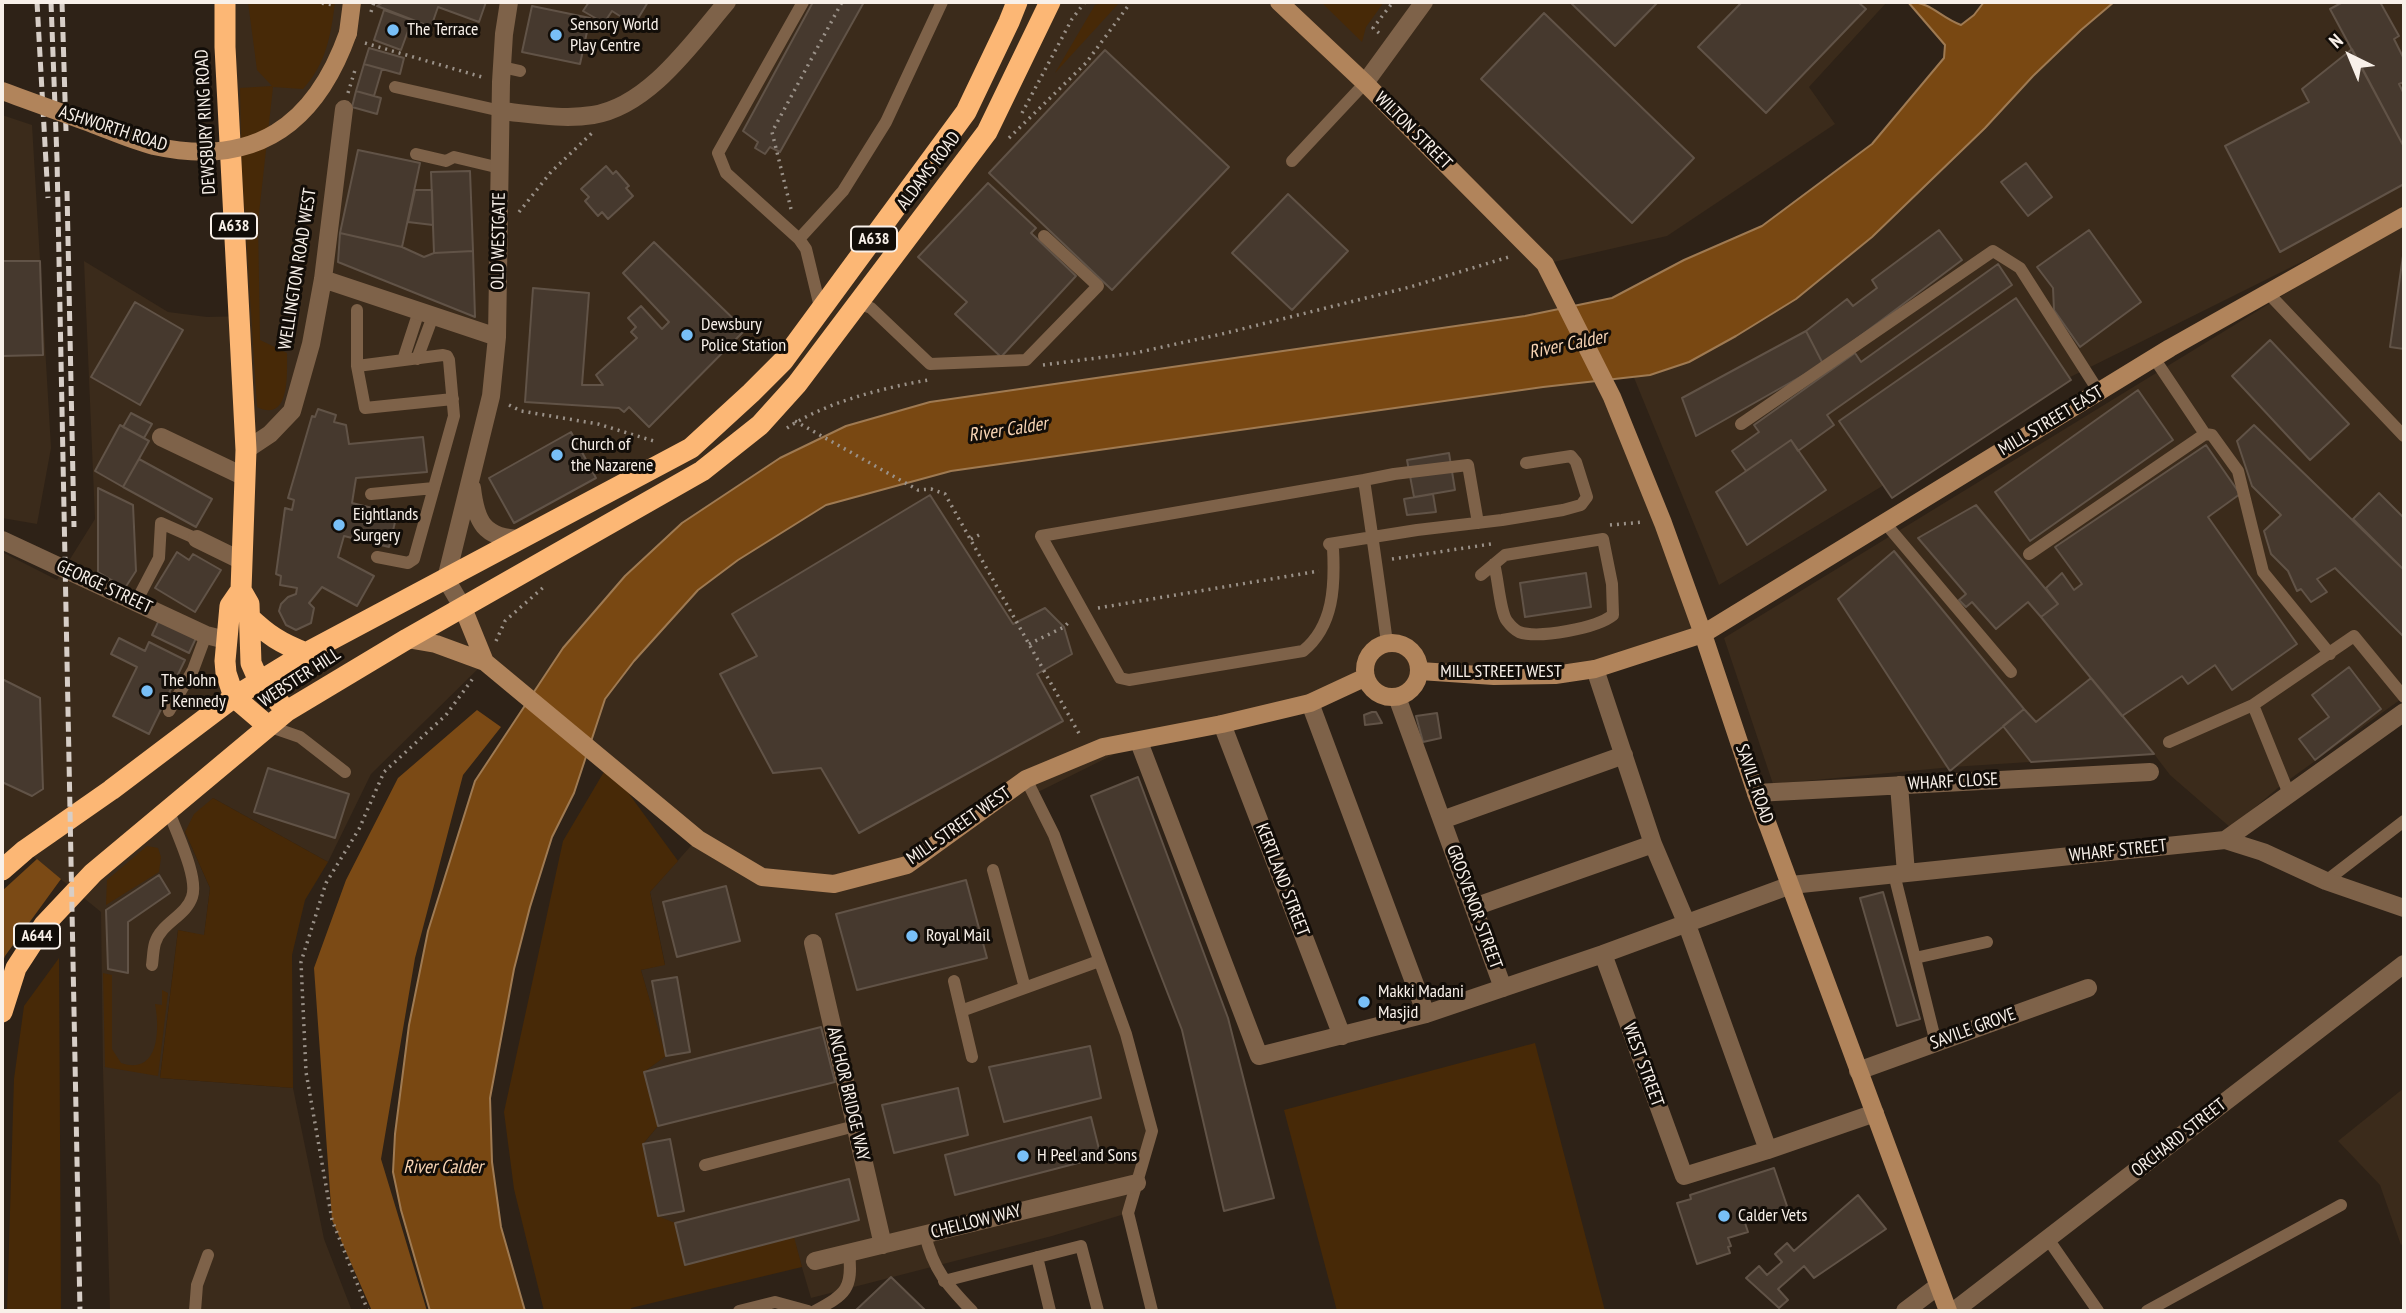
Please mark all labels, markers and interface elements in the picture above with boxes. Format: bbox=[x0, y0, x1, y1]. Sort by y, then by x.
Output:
place label: Sensory World Play Centre bbox=[570, 14, 659, 56]
place label: The Terrace bbox=[407, 19, 478, 41]
north arrow bbox=[2315, 21, 2385, 91]
marker: The Terrace bbox=[385, 22, 401, 38]
marker: Sensory World Play Centre bbox=[548, 27, 564, 43]
text: N bbox=[2324, 28, 2348, 53]
street label: DEWSBURY RING ROAD bbox=[191, 49, 221, 195]
street label: WILTON STREET bbox=[1370, 88, 1456, 174]
street label: ASHWORTH ROAD bbox=[56, 101, 170, 157]
street label: ALDAMS ROAD bbox=[893, 128, 965, 214]
street label: WELLINGTON ROAD WEST bbox=[275, 187, 321, 351]
street label: OLD WESTGATE bbox=[487, 192, 511, 290]
road number: A638 bbox=[211, 214, 257, 238]
road number: A638 bbox=[851, 227, 897, 252]
place label: Dewsbury Police Station bbox=[701, 314, 786, 356]
water label: River Calder bbox=[1527, 326, 1609, 364]
marker: Dewsbury Police Station bbox=[679, 327, 695, 343]
street label: MILL STREET EAST bbox=[1995, 381, 2107, 461]
water label: River Calder bbox=[967, 413, 1049, 447]
place label: Church of the Nazarene bbox=[571, 434, 653, 476]
marker: Church of the Nazarene bbox=[549, 447, 565, 463]
place label: Eightlands Surgery bbox=[353, 504, 418, 546]
marker: Eightlands Surgery bbox=[331, 517, 347, 533]
street label: GEORGE STREET bbox=[53, 555, 155, 619]
street label: WEBSTER HILL bbox=[255, 644, 345, 712]
street label: MILL STREET WEST bbox=[1440, 661, 1562, 683]
place label: The John F Kennedy bbox=[161, 670, 226, 712]
marker: The John F Kennedy bbox=[139, 683, 155, 699]
street label: SAVILE ROAD bbox=[1730, 741, 1778, 827]
street label: WHARF CLOSE bbox=[1907, 769, 1999, 795]
street label: MILL STREET WEST bbox=[903, 782, 1015, 870]
street label: KERTLAND STREET bbox=[1251, 820, 1313, 940]
street label: WHARF STREET bbox=[2068, 835, 2168, 867]
street label: GROSVENOR STREET bbox=[1442, 842, 1506, 972]
road number: A644 bbox=[14, 924, 60, 948]
place label: Royal Mail bbox=[926, 925, 990, 947]
marker: Royal Mail bbox=[904, 928, 920, 944]
place label: Makki Madani Masjid bbox=[1378, 981, 1464, 1024]
marker: Makki Madani Masjid bbox=[1356, 994, 1372, 1010]
street label: SAVILE GROVE bbox=[1927, 1004, 2019, 1054]
street label: WEST STREET bbox=[1618, 1020, 1668, 1110]
street label: ANCHOR BRIDGE WAY bbox=[822, 1025, 874, 1163]
street label: ORCHARD STREET bbox=[2127, 1094, 2231, 1182]
place label: H Peel and Sons bbox=[1037, 1145, 1137, 1167]
marker: H Peel and Sons bbox=[1015, 1148, 1031, 1164]
water label: River Calder bbox=[403, 1157, 483, 1179]
street label: CHELLOW WAY bbox=[929, 1200, 1023, 1244]
place label: Calder Vets bbox=[1738, 1205, 1807, 1227]
marker: Calder Vets bbox=[1716, 1208, 1732, 1224]

